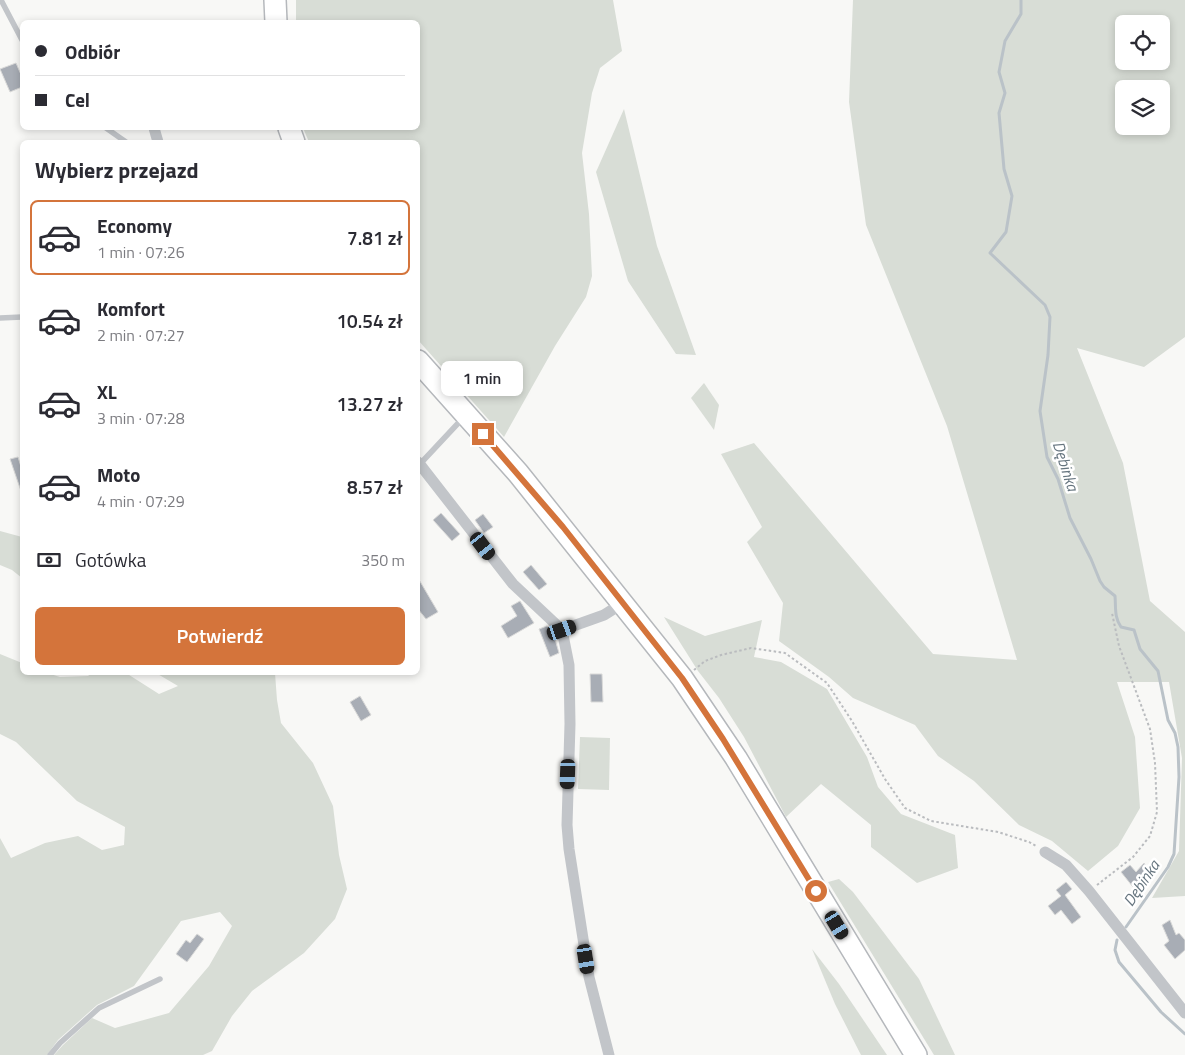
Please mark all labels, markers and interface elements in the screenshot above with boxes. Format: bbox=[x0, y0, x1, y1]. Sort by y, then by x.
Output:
map controls bbox=[1115, 15, 1170, 135]
button: locate bbox=[1115, 15, 1170, 70]
text: Odbiór bbox=[65, 37, 120, 66]
button: layers bbox=[1115, 80, 1170, 135]
text: Cel bbox=[65, 85, 90, 114]
text: Wybierz przejazd bbox=[35, 153, 199, 187]
text: Economy bbox=[97, 211, 172, 240]
icon: car bbox=[37, 215, 82, 260]
text: 7.81 zł bbox=[347, 223, 403, 252]
text: 1 min · 07:26 bbox=[97, 240, 185, 264]
text: Komfort bbox=[97, 294, 165, 323]
icon: car bbox=[37, 298, 82, 343]
text: 10.54 zł bbox=[336, 306, 403, 335]
text: 2 min · 07:27 bbox=[97, 323, 185, 347]
callout: 1 min bbox=[442, 362, 524, 396]
text: 1 min bbox=[463, 366, 501, 390]
text: XL bbox=[97, 377, 117, 406]
icon: car bbox=[37, 381, 82, 426]
text: 13.27 zł bbox=[336, 389, 403, 418]
text: 3 min · 07:28 bbox=[97, 406, 185, 430]
route end bbox=[472, 423, 494, 445]
water label: Dębinka bbox=[1047, 438, 1086, 495]
text: Moto bbox=[97, 460, 140, 489]
icon: car bbox=[37, 464, 82, 509]
text: 8.57 zł bbox=[347, 472, 403, 501]
text: 4 min · 07:29 bbox=[97, 489, 185, 513]
car bbox=[467, 530, 498, 562]
text: Gotówka bbox=[75, 545, 146, 574]
icon: cash bbox=[35, 546, 63, 574]
text: 350 m bbox=[361, 548, 405, 572]
button: Potwierdź bbox=[35, 607, 405, 665]
car bbox=[545, 618, 578, 642]
car bbox=[559, 759, 576, 789]
water label: Dębinka bbox=[1117, 854, 1166, 911]
route start bbox=[805, 880, 827, 902]
car bbox=[822, 908, 851, 942]
car bbox=[576, 943, 595, 975]

